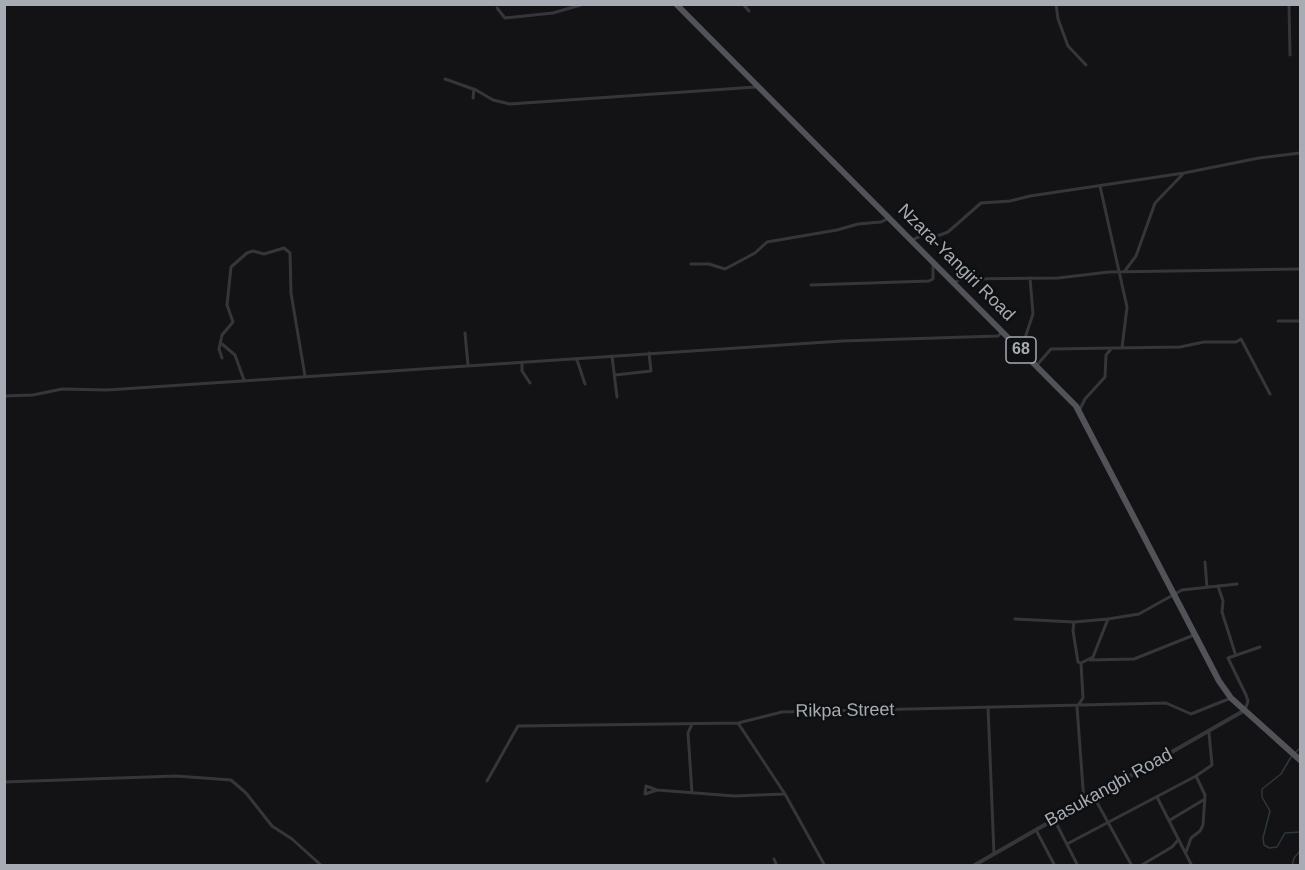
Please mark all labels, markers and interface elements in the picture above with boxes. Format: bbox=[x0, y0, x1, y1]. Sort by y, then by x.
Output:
street label: Nzara-Yangiri Road bbox=[893, 200, 1019, 326]
road number: 68 bbox=[1006, 337, 1036, 363]
street label: Rikpa Street bbox=[795, 699, 895, 723]
street label: Basukangbi Road bbox=[1042, 744, 1176, 832]

